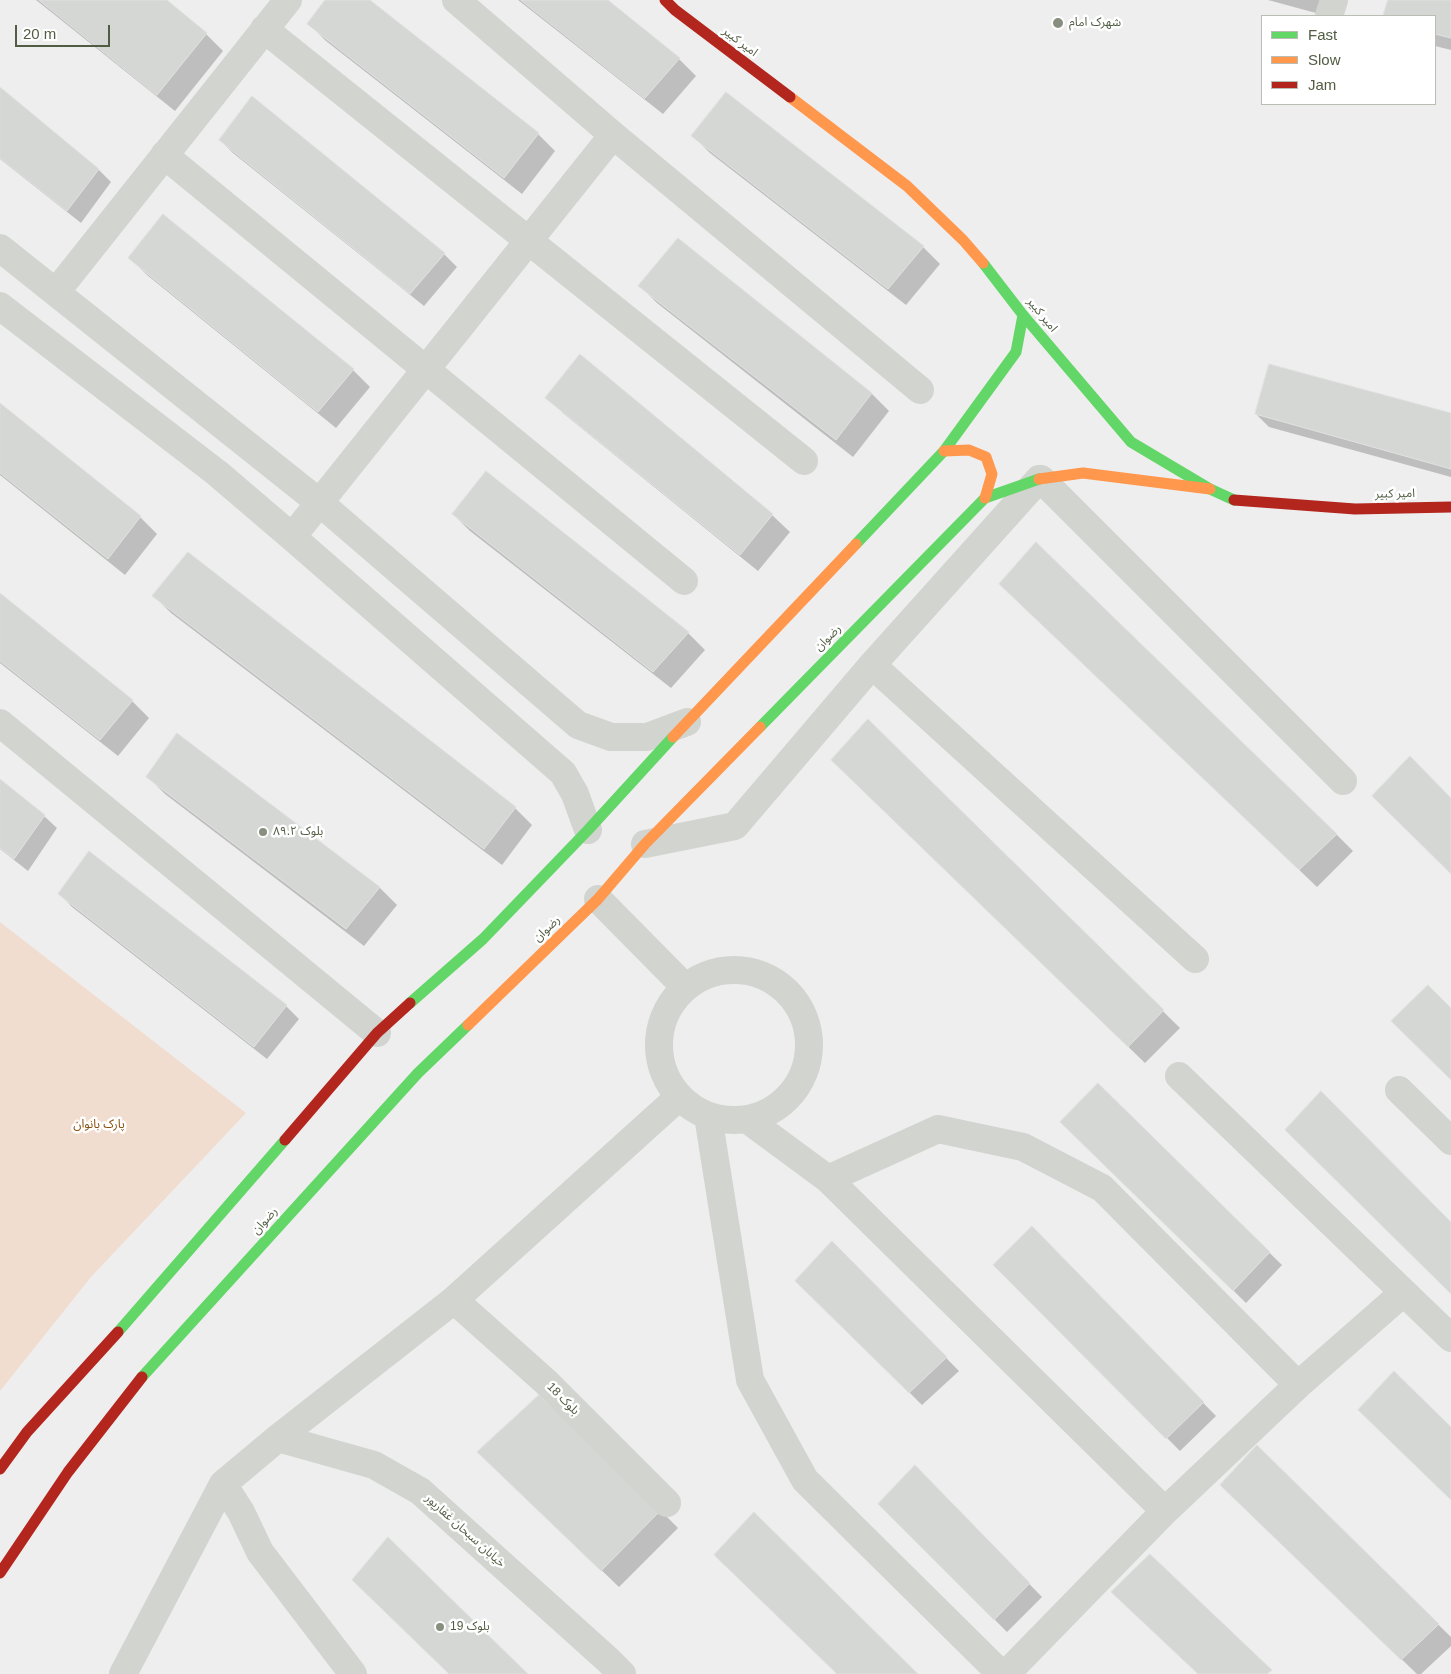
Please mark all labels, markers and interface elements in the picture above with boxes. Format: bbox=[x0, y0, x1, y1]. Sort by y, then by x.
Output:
scale bar bbox=[18, 15, 112, 47]
legend bbox=[1261, 15, 1436, 105]
marker: شهرک امام bbox=[1051, 16, 1065, 30]
place label: شهرک امام bbox=[1069, 16, 1121, 30]
street label: امیر کبیر bbox=[720, 24, 760, 60]
text: 20 m bbox=[23, 25, 56, 42]
text: Fast bbox=[1308, 26, 1337, 43]
text: Slow bbox=[1308, 51, 1341, 68]
text: Jam bbox=[1308, 76, 1336, 93]
street label: امیر کبیر bbox=[1024, 295, 1060, 335]
street label: امیر کبیر bbox=[1375, 486, 1415, 502]
street label: رضوان bbox=[812, 622, 844, 654]
place label: بلوک ۸۹.۲ bbox=[273, 825, 323, 839]
marker: بلوک ۸۹.۲ bbox=[257, 826, 269, 838]
street label: رضوان bbox=[531, 913, 563, 945]
park label: پارک بانوان bbox=[73, 1118, 125, 1132]
street label: رضوان bbox=[249, 1204, 281, 1238]
street label: بلوک 18 bbox=[544, 1380, 582, 1418]
street label: خیابان سبحان غفارپور bbox=[422, 1491, 508, 1571]
place label: بلوک 19 bbox=[450, 1620, 490, 1634]
marker: بلوک 19 bbox=[434, 1621, 446, 1633]

